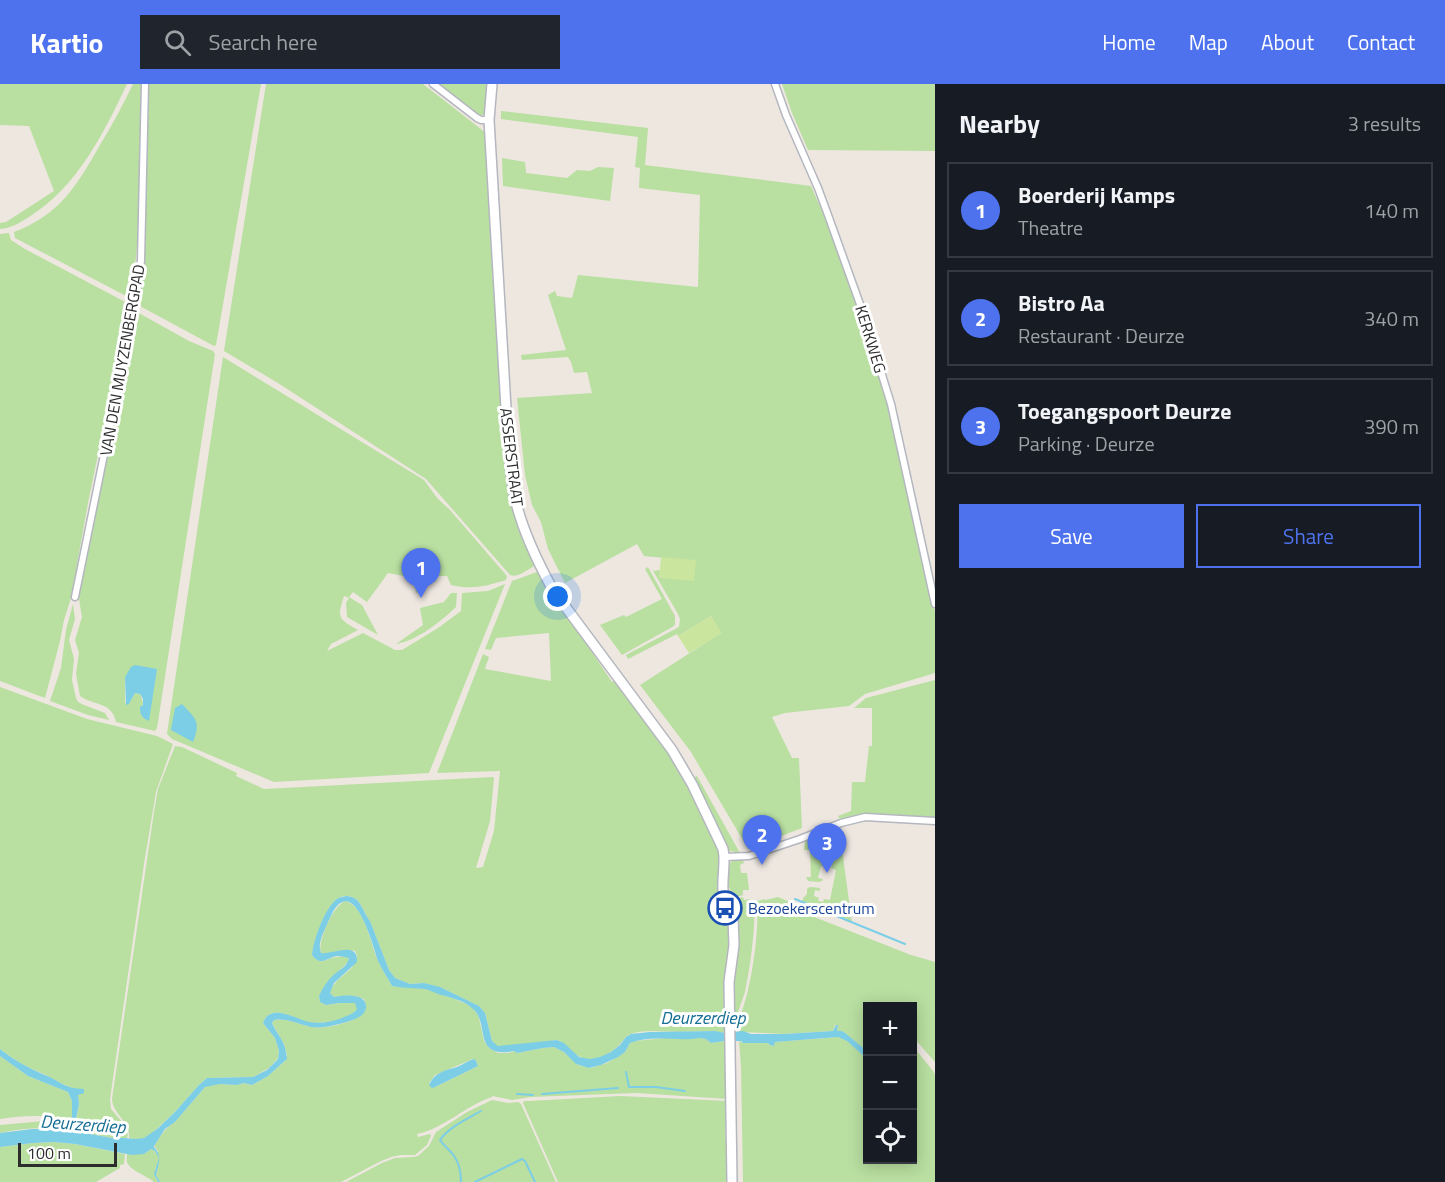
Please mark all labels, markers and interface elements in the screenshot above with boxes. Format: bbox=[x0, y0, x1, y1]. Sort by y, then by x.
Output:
search box bbox=[140, 15, 560, 69]
text: Kartio bbox=[30, 21, 104, 64]
text: Search here bbox=[209, 25, 318, 59]
icon: search bbox=[161, 26, 194, 59]
text: Home bbox=[1102, 26, 1156, 58]
text: Map bbox=[1189, 26, 1228, 58]
text: About bbox=[1261, 26, 1314, 58]
text: Contact bbox=[1347, 26, 1415, 58]
text: Nearby bbox=[959, 104, 1040, 143]
text: 3 results bbox=[1348, 108, 1421, 139]
text: Boerderij Kamps bbox=[1018, 178, 1175, 212]
text: 1 bbox=[975, 195, 986, 226]
text: 140 m bbox=[1364, 195, 1419, 226]
text: Theatre bbox=[1018, 212, 1083, 243]
street label: VAN DEN MUYZENBERGPAD bbox=[93, 262, 151, 458]
text: Bistro Aa bbox=[1018, 286, 1105, 320]
street label: KERKWEG bbox=[849, 302, 893, 376]
text: 2 bbox=[975, 303, 986, 334]
text: 340 m bbox=[1364, 303, 1419, 334]
text: Restaurant · Deurze bbox=[1018, 320, 1185, 351]
text: Toegangspoort Deurze bbox=[1018, 394, 1232, 428]
street label: ASSERSTRAAT bbox=[494, 406, 530, 508]
text: 3 bbox=[975, 411, 986, 442]
text: 390 m bbox=[1364, 411, 1419, 442]
text: Parking · Deurze bbox=[1018, 428, 1155, 459]
button: Save bbox=[959, 504, 1184, 568]
button: Share bbox=[1196, 504, 1421, 568]
pin: 1 bbox=[402, 548, 440, 598]
your location bbox=[543, 582, 572, 611]
pin: 2 bbox=[742, 816, 782, 865]
pin: 3 bbox=[808, 824, 846, 873]
bus stop icon: Bezoekerscentrum bbox=[707, 890, 743, 926]
place label: Bezoekerscentrum bbox=[748, 896, 875, 920]
map controls bbox=[863, 1002, 917, 1164]
button: + bbox=[863, 1002, 917, 1056]
water label: Deurzerdiep bbox=[660, 1004, 747, 1031]
button: − bbox=[863, 1056, 917, 1110]
water label: Deurzerdiep bbox=[40, 1108, 127, 1141]
button: locate bbox=[863, 1110, 917, 1164]
scale bar bbox=[18, 1140, 117, 1168]
text: 100 m bbox=[27, 1141, 71, 1165]

